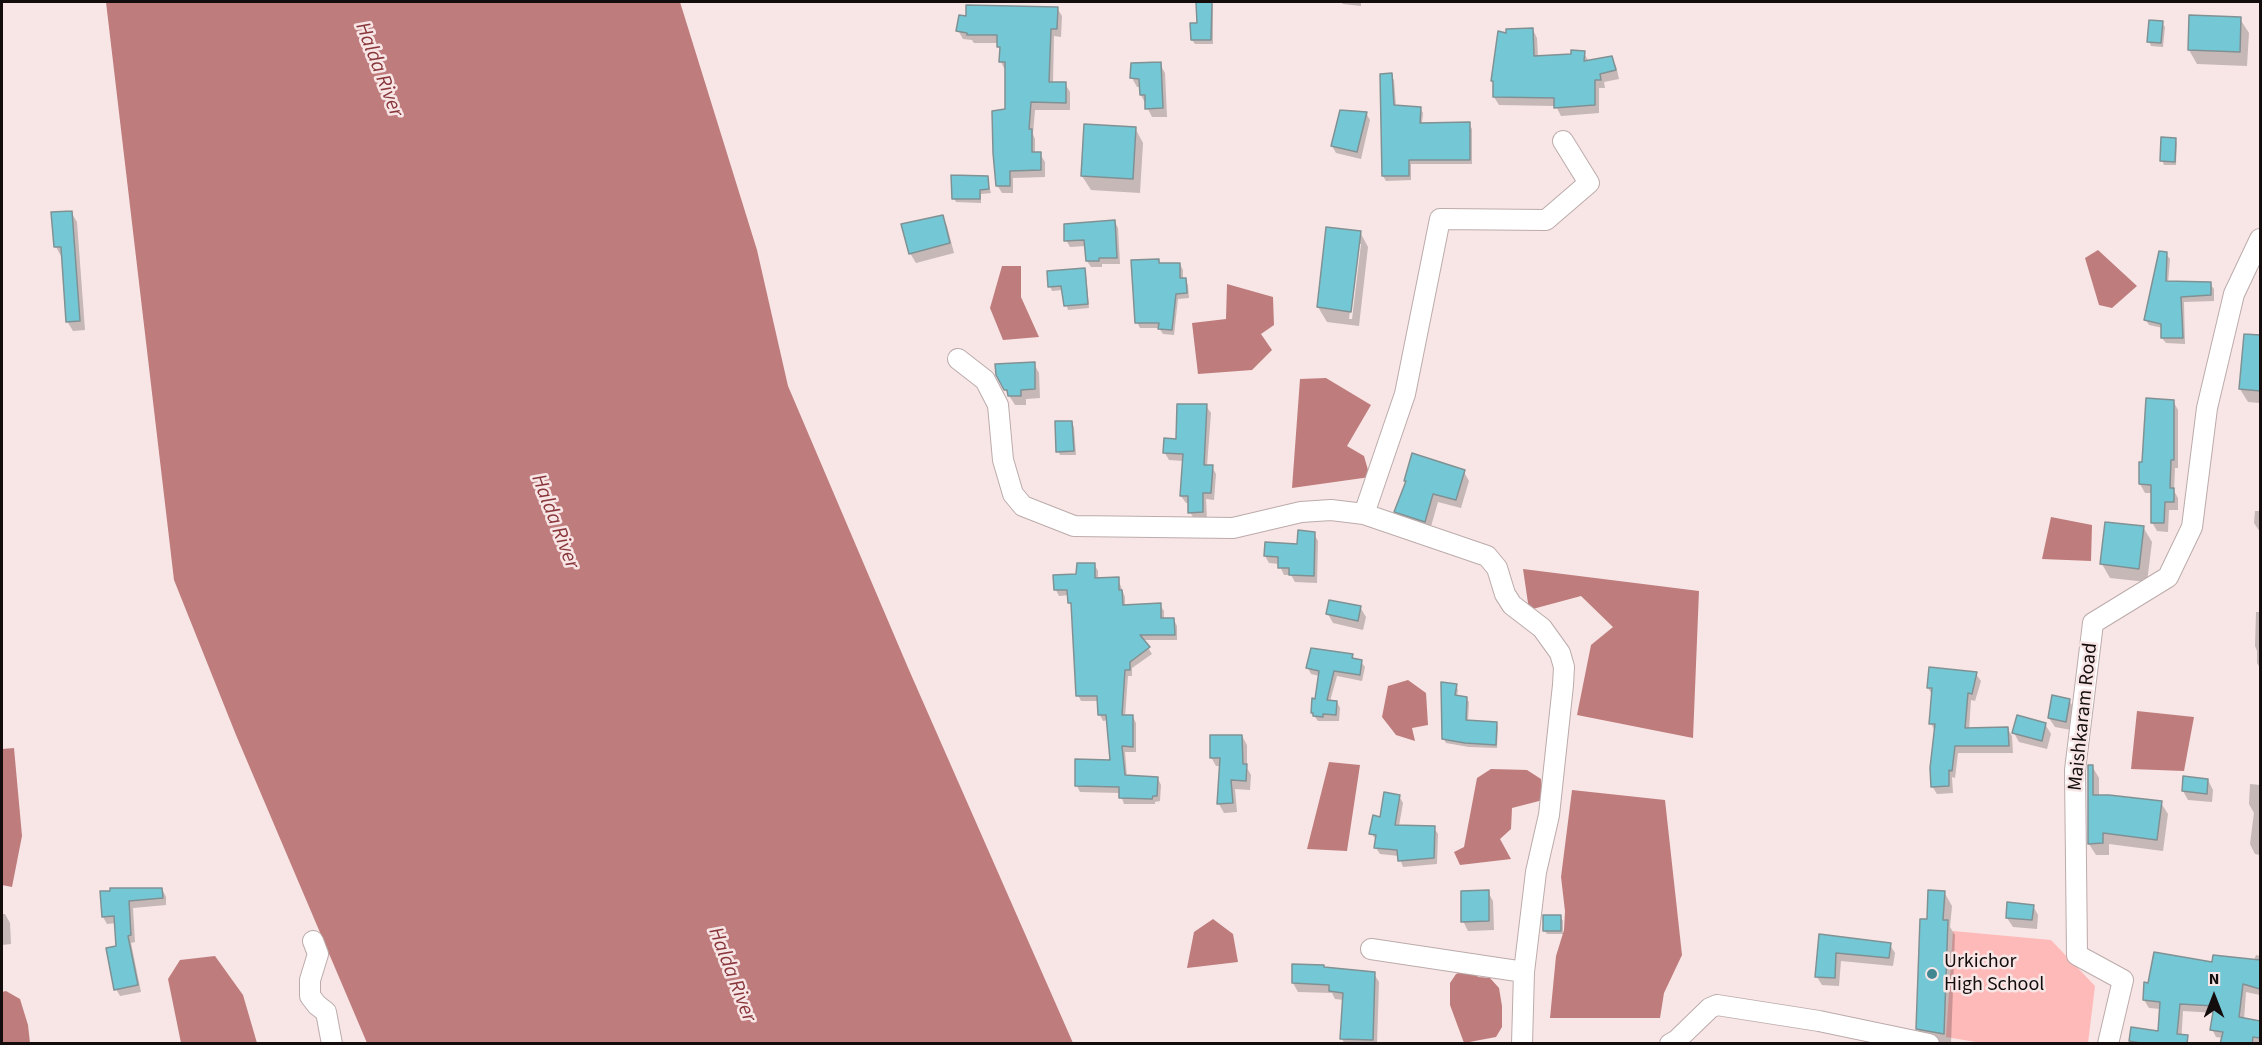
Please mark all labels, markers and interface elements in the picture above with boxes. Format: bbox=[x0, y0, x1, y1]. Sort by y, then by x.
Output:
water label: Halda River bbox=[348, 19, 408, 121]
water label: Halda River bbox=[524, 471, 584, 573]
street label: Maishkaram Road bbox=[2064, 642, 2104, 792]
water label: Halda River bbox=[701, 924, 761, 1026]
place label: Urkichor High School bbox=[1944, 951, 2044, 998]
marker: Urkichor High School bbox=[1925, 967, 1939, 981]
north arrow bbox=[2184, 967, 2244, 1027]
text: N bbox=[2209, 968, 2219, 990]

